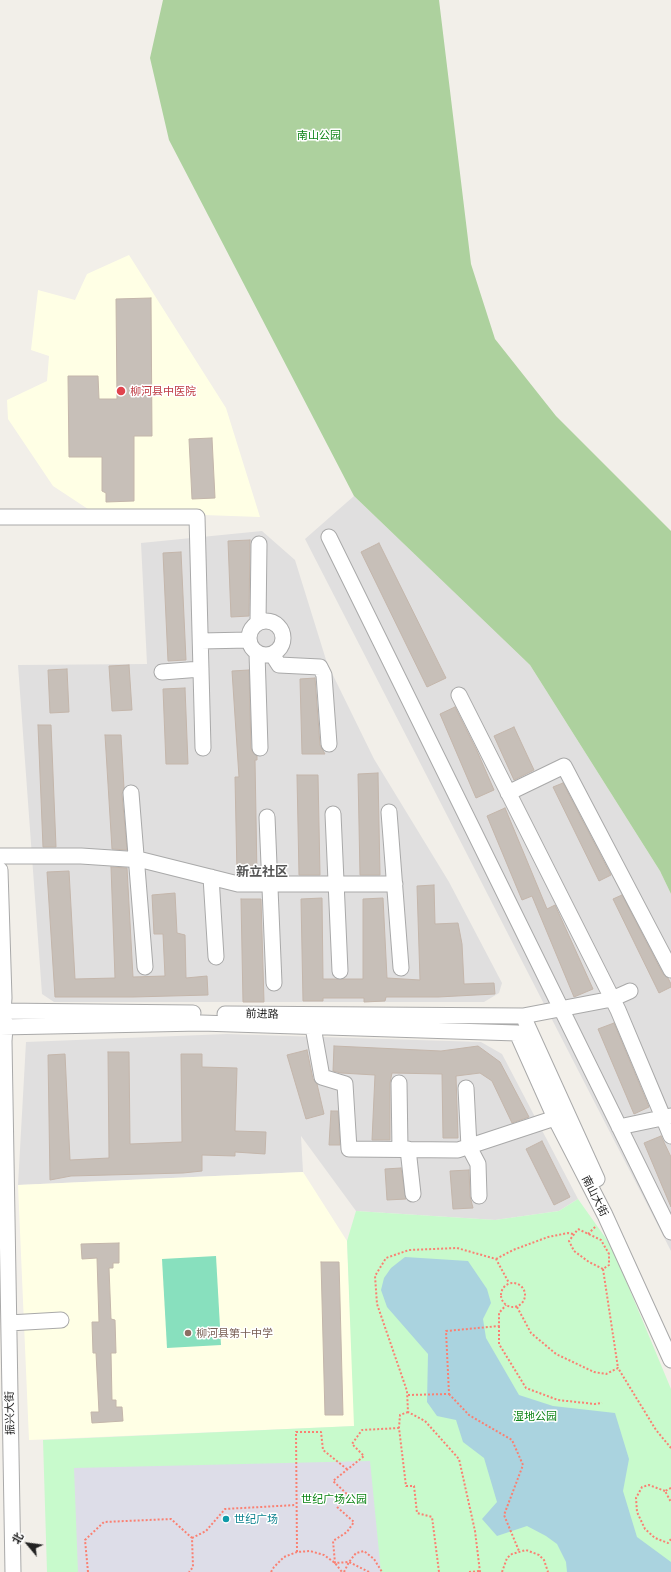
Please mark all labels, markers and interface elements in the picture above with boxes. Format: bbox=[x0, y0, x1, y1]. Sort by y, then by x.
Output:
park label: 南山公园 bbox=[297, 128, 341, 142]
place label: 柳河县中医院 bbox=[130, 384, 196, 398]
marker: 柳河县中医院 bbox=[115, 385, 127, 397]
district label: 新立社区 bbox=[236, 864, 288, 880]
street label: 前进路 bbox=[245, 1007, 279, 1021]
street label: 南山大街 bbox=[579, 1173, 611, 1219]
place label: 柳河县第十中学 bbox=[196, 1326, 273, 1340]
marker: 柳河县第十中学 bbox=[183, 1328, 193, 1338]
street label: 振兴大街 bbox=[3, 1391, 17, 1435]
park label: 湿地公园 bbox=[513, 1409, 557, 1423]
park label: 世纪广场公园 bbox=[301, 1492, 367, 1506]
place label: 世纪广场 bbox=[234, 1512, 278, 1526]
marker: 世纪广场 bbox=[221, 1514, 231, 1524]
north arrow bbox=[8, 1524, 48, 1564]
text: 北 bbox=[9, 1530, 25, 1546]

